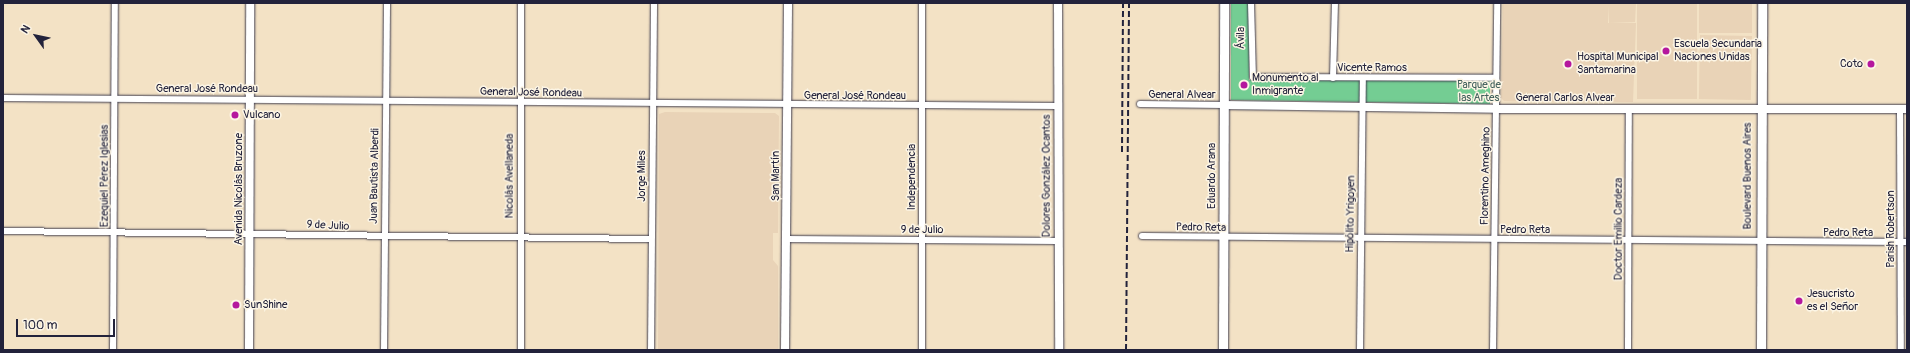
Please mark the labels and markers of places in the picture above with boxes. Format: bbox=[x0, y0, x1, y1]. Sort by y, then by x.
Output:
place label: Escuela Secundaria Naciones Unidas bbox=[1674, 38, 1762, 64]
marker: Escuela Secundaria Naciones Unidas bbox=[1661, 46, 1671, 56]
place label: Hospital Municipal Santamarina bbox=[1577, 51, 1659, 77]
place label: Coto bbox=[1840, 57, 1863, 71]
marker: Hospital Municipal Santamarina bbox=[1562, 58, 1574, 70]
marker: Coto bbox=[1866, 59, 1876, 69]
place label: Monumento al Inmigrante bbox=[1252, 72, 1319, 98]
marker: Monumento al Inmigrante bbox=[1239, 80, 1249, 90]
place label: Vulcano bbox=[243, 108, 280, 122]
marker: Vulcano bbox=[230, 110, 240, 120]
place label: Jesucristo es el Señor bbox=[1807, 288, 1858, 314]
marker: Jesucristo es el Señor bbox=[1794, 296, 1804, 306]
place label: SunShine bbox=[244, 298, 287, 312]
marker: SunShine bbox=[231, 300, 241, 310]

